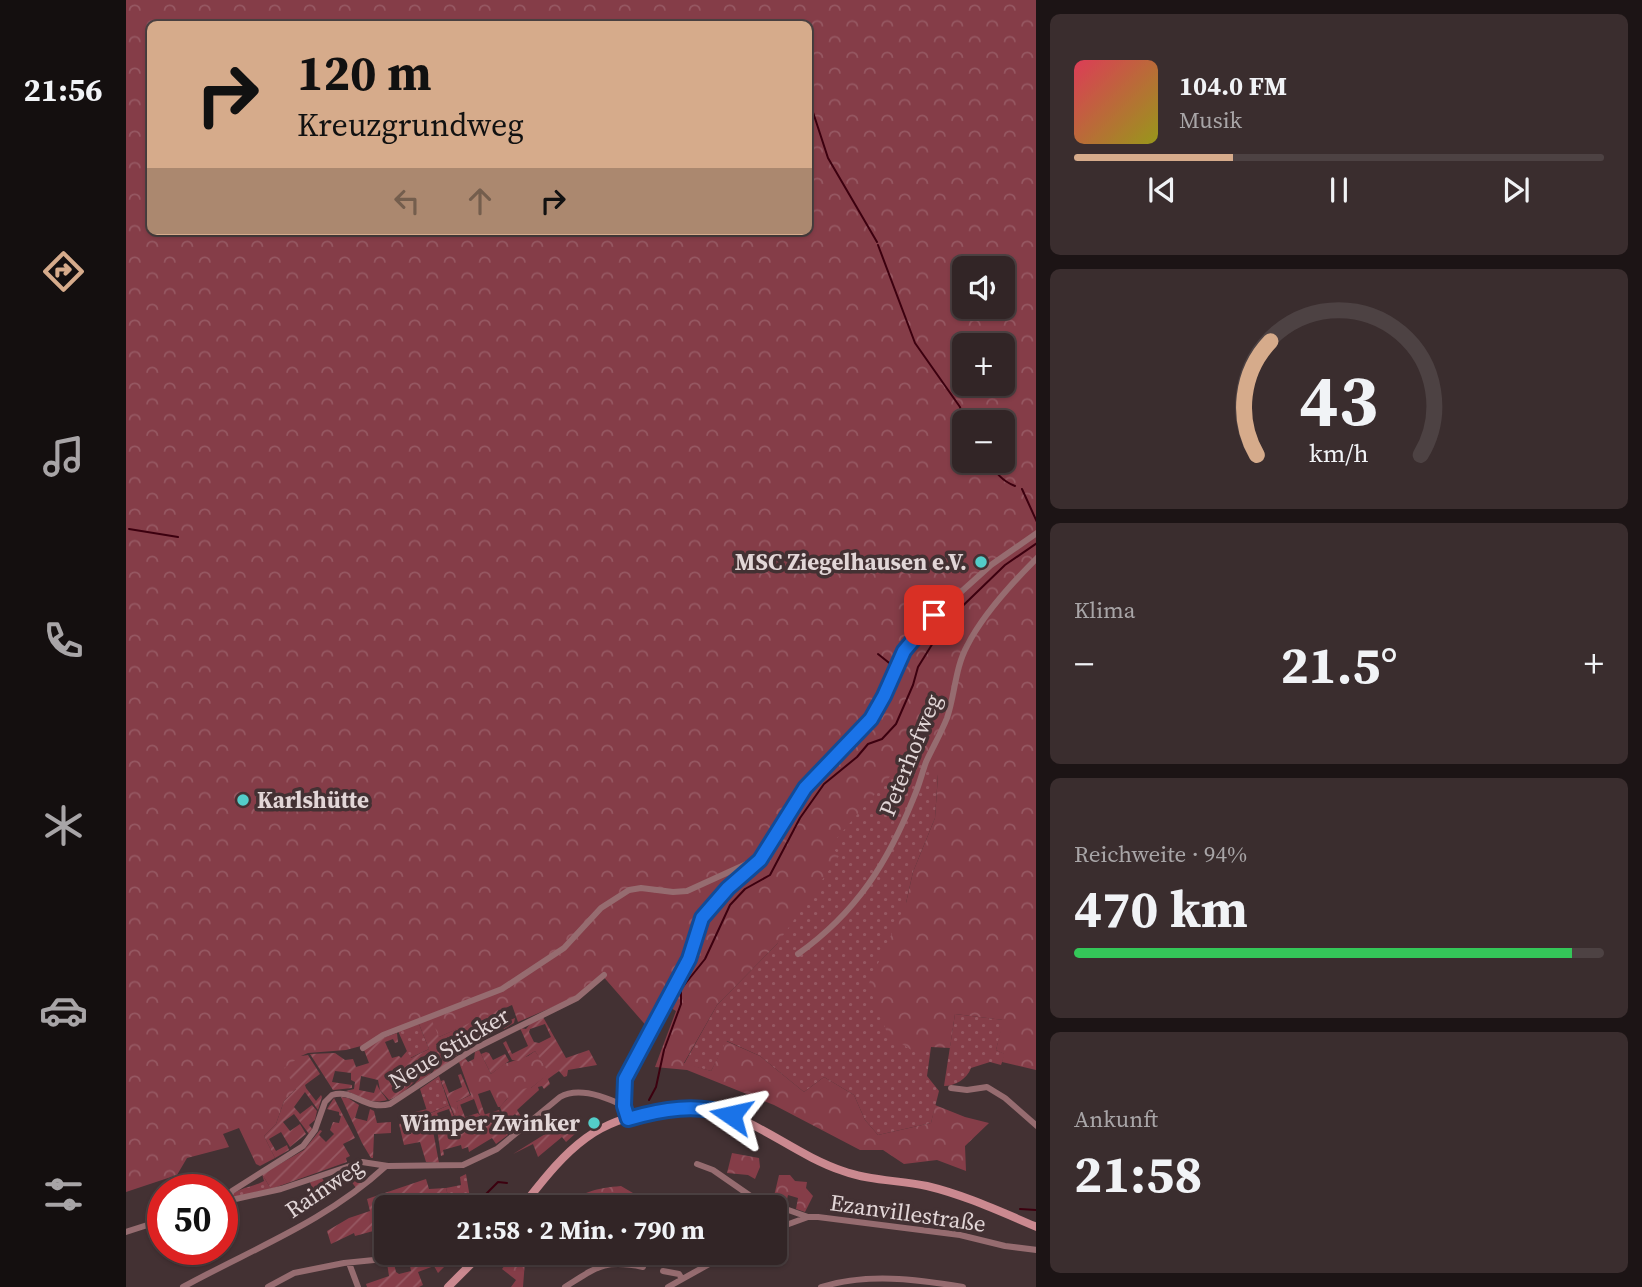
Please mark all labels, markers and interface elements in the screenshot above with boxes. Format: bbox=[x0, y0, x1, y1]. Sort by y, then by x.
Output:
text: 120 m bbox=[297, 39, 432, 106]
icon: right bbox=[182, 49, 273, 140]
text: 21:56 bbox=[24, 68, 102, 112]
text: 104.0 FM bbox=[1179, 68, 1287, 104]
text: Kreuzgrundweg bbox=[297, 103, 524, 147]
text: Musik bbox=[1179, 104, 1242, 136]
icon: previous bbox=[1143, 171, 1181, 209]
icon: pause bbox=[1320, 171, 1358, 209]
icon: next bbox=[1497, 171, 1535, 209]
icon: left bbox=[388, 182, 426, 220]
icon: ahead bbox=[461, 182, 499, 220]
icon: right bbox=[534, 182, 572, 220]
icon: directions bbox=[39, 247, 88, 296]
map controls bbox=[952, 256, 1015, 473]
button: sound bbox=[952, 256, 1015, 319]
button: + bbox=[952, 333, 1015, 396]
text: 43 bbox=[1300, 350, 1378, 449]
button: − bbox=[952, 410, 1015, 473]
icon: music bbox=[39, 432, 88, 481]
text: km/h bbox=[1309, 436, 1369, 470]
place label: MSC Ziegelhausen e.V. bbox=[735, 546, 967, 578]
marker: MSC Ziegelhausen e.V. bbox=[973, 554, 989, 570]
pin bbox=[904, 585, 964, 645]
text: Klima bbox=[1074, 594, 1135, 626]
icon: arrive bbox=[915, 596, 953, 634]
icon: phone bbox=[39, 616, 88, 665]
text: 21.5° bbox=[1280, 629, 1398, 700]
text: − bbox=[1074, 638, 1094, 690]
text: + bbox=[1584, 638, 1604, 690]
street label: Peterhofweg bbox=[871, 689, 949, 821]
place label: Karlshütte bbox=[257, 784, 369, 816]
marker: Karlshütte bbox=[235, 792, 251, 808]
icon: climate bbox=[39, 801, 88, 850]
text: Reichweite · 94% bbox=[1074, 838, 1247, 870]
text: 470 km bbox=[1074, 873, 1248, 944]
icon: car bbox=[39, 986, 88, 1035]
street label: Neue Stücker bbox=[383, 999, 515, 1097]
position arrow bbox=[694, 1078, 768, 1152]
text: Ankunft bbox=[1074, 1103, 1158, 1135]
place label: Wimper Zwinker bbox=[401, 1107, 580, 1139]
marker: Wimper Zwinker bbox=[586, 1115, 602, 1131]
text: 21:58 bbox=[1074, 1138, 1202, 1209]
street label: Rainweg bbox=[279, 1150, 369, 1226]
icon: filters bbox=[39, 1170, 88, 1219]
speed limit sign: 50 bbox=[147, 1174, 238, 1265]
street label: Ezanvillestraße bbox=[828, 1186, 988, 1240]
text: 21:58 · 2 Min. · 790 m bbox=[456, 1212, 705, 1248]

